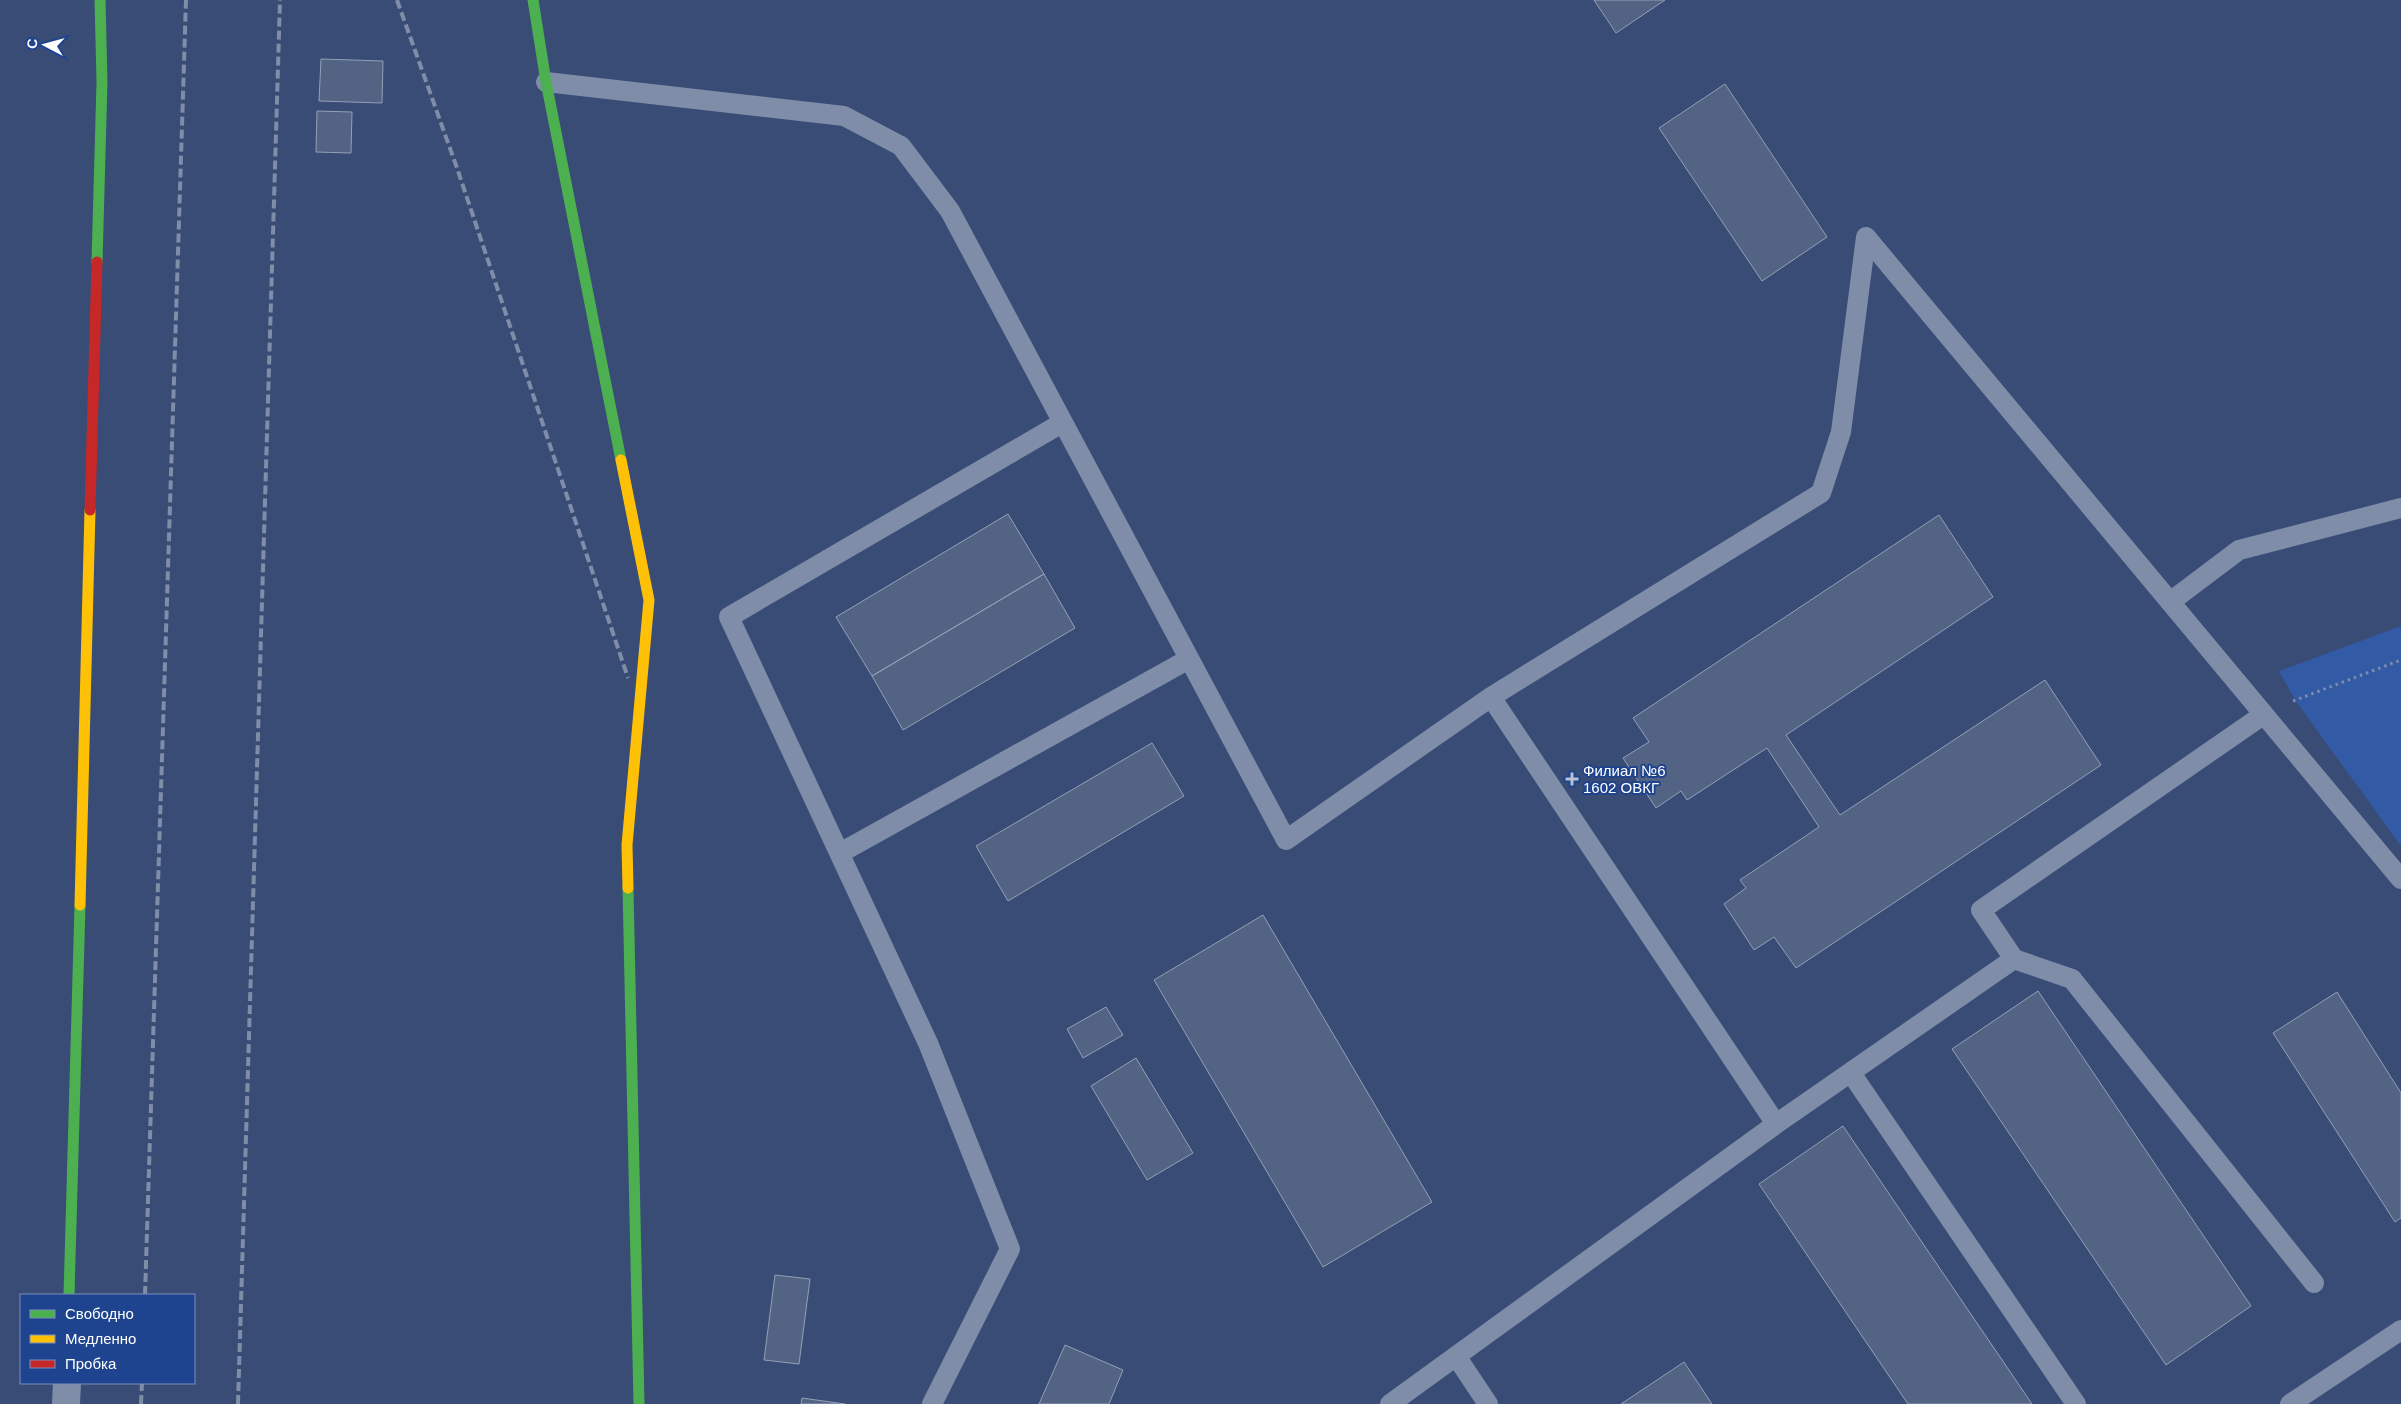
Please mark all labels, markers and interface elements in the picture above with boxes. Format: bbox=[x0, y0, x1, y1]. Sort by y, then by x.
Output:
north arrow bbox=[20, 20, 70, 70]
text: С bbox=[24, 38, 41, 50]
place label: Филиал №6 1602 ОВКГ bbox=[1583, 762, 1666, 796]
marker: Филиал №6 1602 ОВКГ bbox=[1565, 772, 1579, 786]
legend bbox=[20, 1294, 195, 1384]
text: Свободно bbox=[65, 1305, 134, 1322]
text: Медленно bbox=[65, 1330, 136, 1347]
text: Пробка bbox=[65, 1355, 117, 1372]

